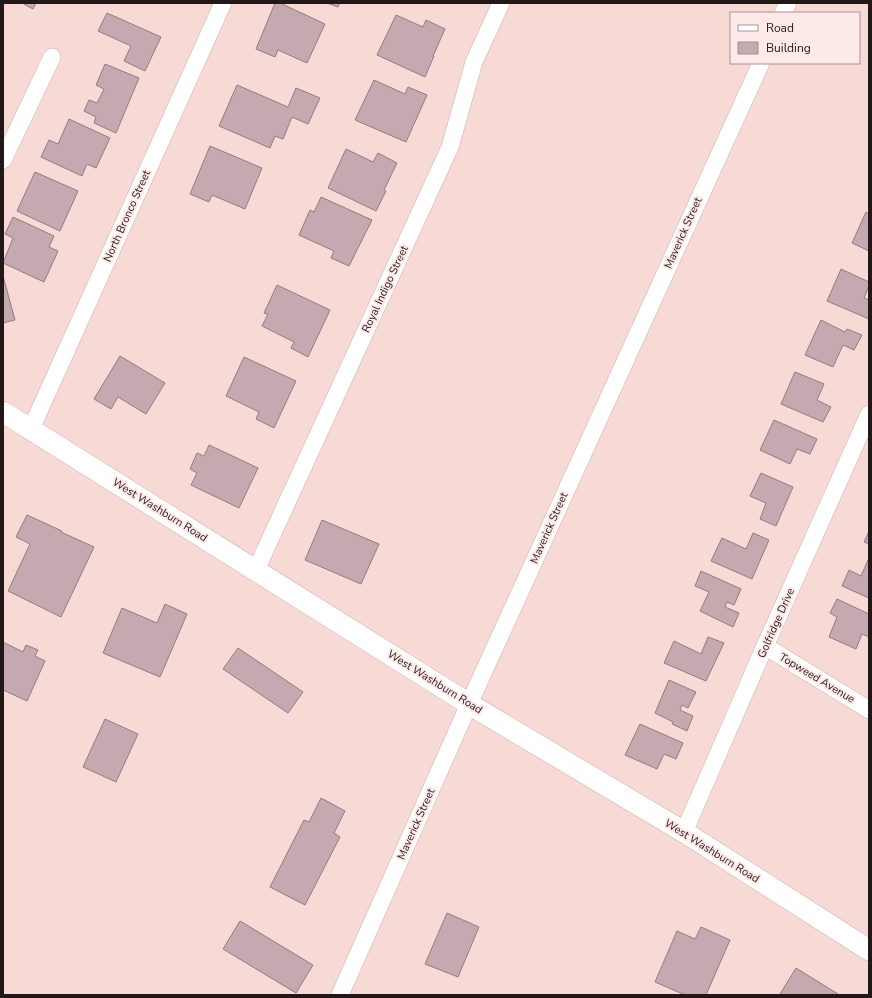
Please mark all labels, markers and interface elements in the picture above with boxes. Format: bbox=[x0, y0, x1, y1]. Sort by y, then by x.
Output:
legend bbox=[730, 12, 860, 64]
text: Road bbox=[766, 20, 794, 36]
text: Building bbox=[766, 40, 811, 56]
street label: North Bronco Street bbox=[100, 168, 154, 264]
street label: Maverick Street bbox=[661, 195, 705, 271]
street label: Royal Indigo Street bbox=[358, 243, 412, 335]
street label: West Washburn Road bbox=[110, 475, 210, 545]
street label: Maverick Street bbox=[527, 490, 571, 566]
street label: Golfridge Drive bbox=[754, 586, 798, 660]
street label: West Washburn Road bbox=[385, 647, 485, 717]
street label: Topweed Avenue bbox=[776, 649, 858, 707]
street label: Maverick Street bbox=[394, 786, 438, 862]
street label: West Washburn Road bbox=[662, 816, 762, 886]

